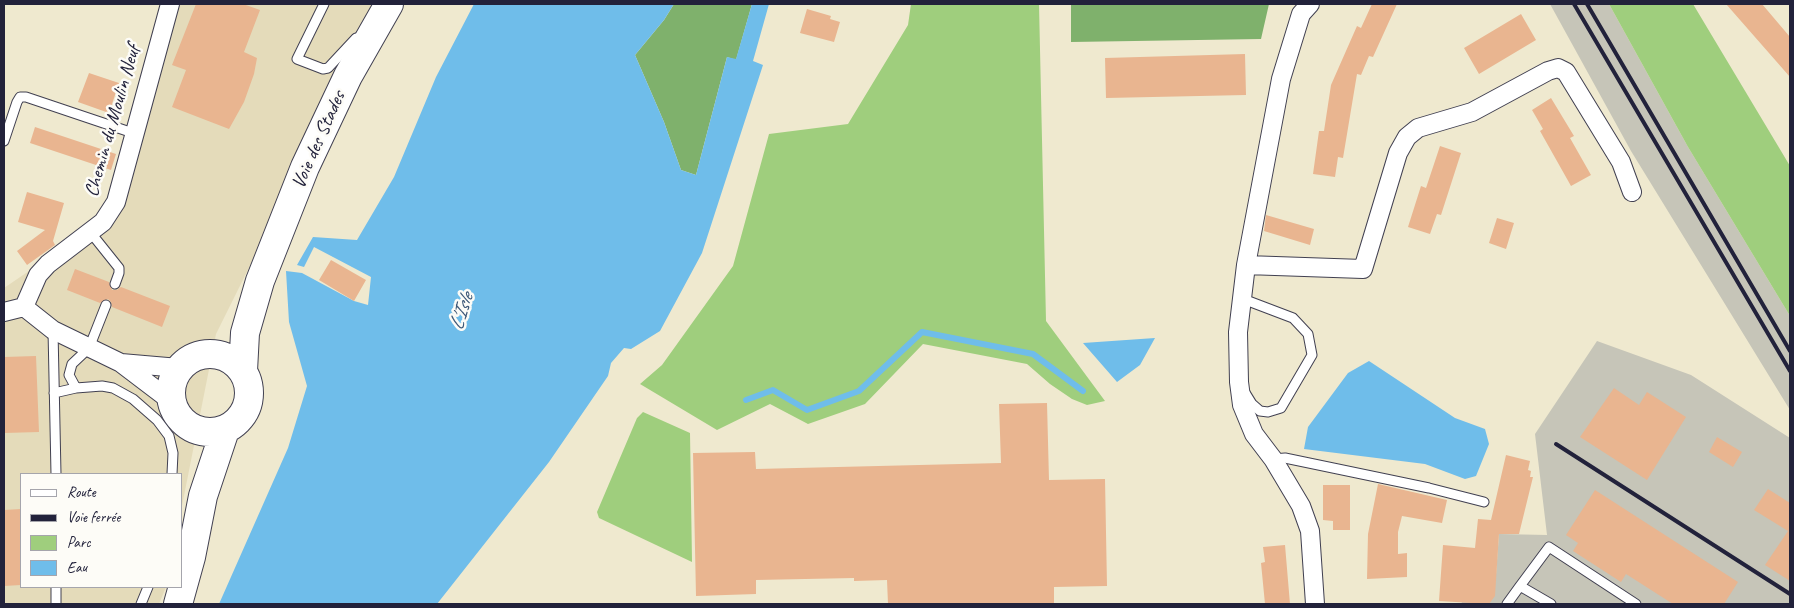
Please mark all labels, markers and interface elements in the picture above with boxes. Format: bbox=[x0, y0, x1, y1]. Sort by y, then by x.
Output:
street label: Chemin du Moulin Neuf bbox=[80, 42, 146, 200]
street label: Voie des Stades bbox=[287, 88, 351, 192]
water label: L'Isle bbox=[444, 290, 480, 334]
legend bbox=[20, 473, 182, 588]
text: Route bbox=[67, 483, 96, 502]
text: Voie ferrée bbox=[67, 508, 120, 527]
text: Parc bbox=[67, 533, 91, 552]
text: Eau bbox=[67, 558, 87, 577]

